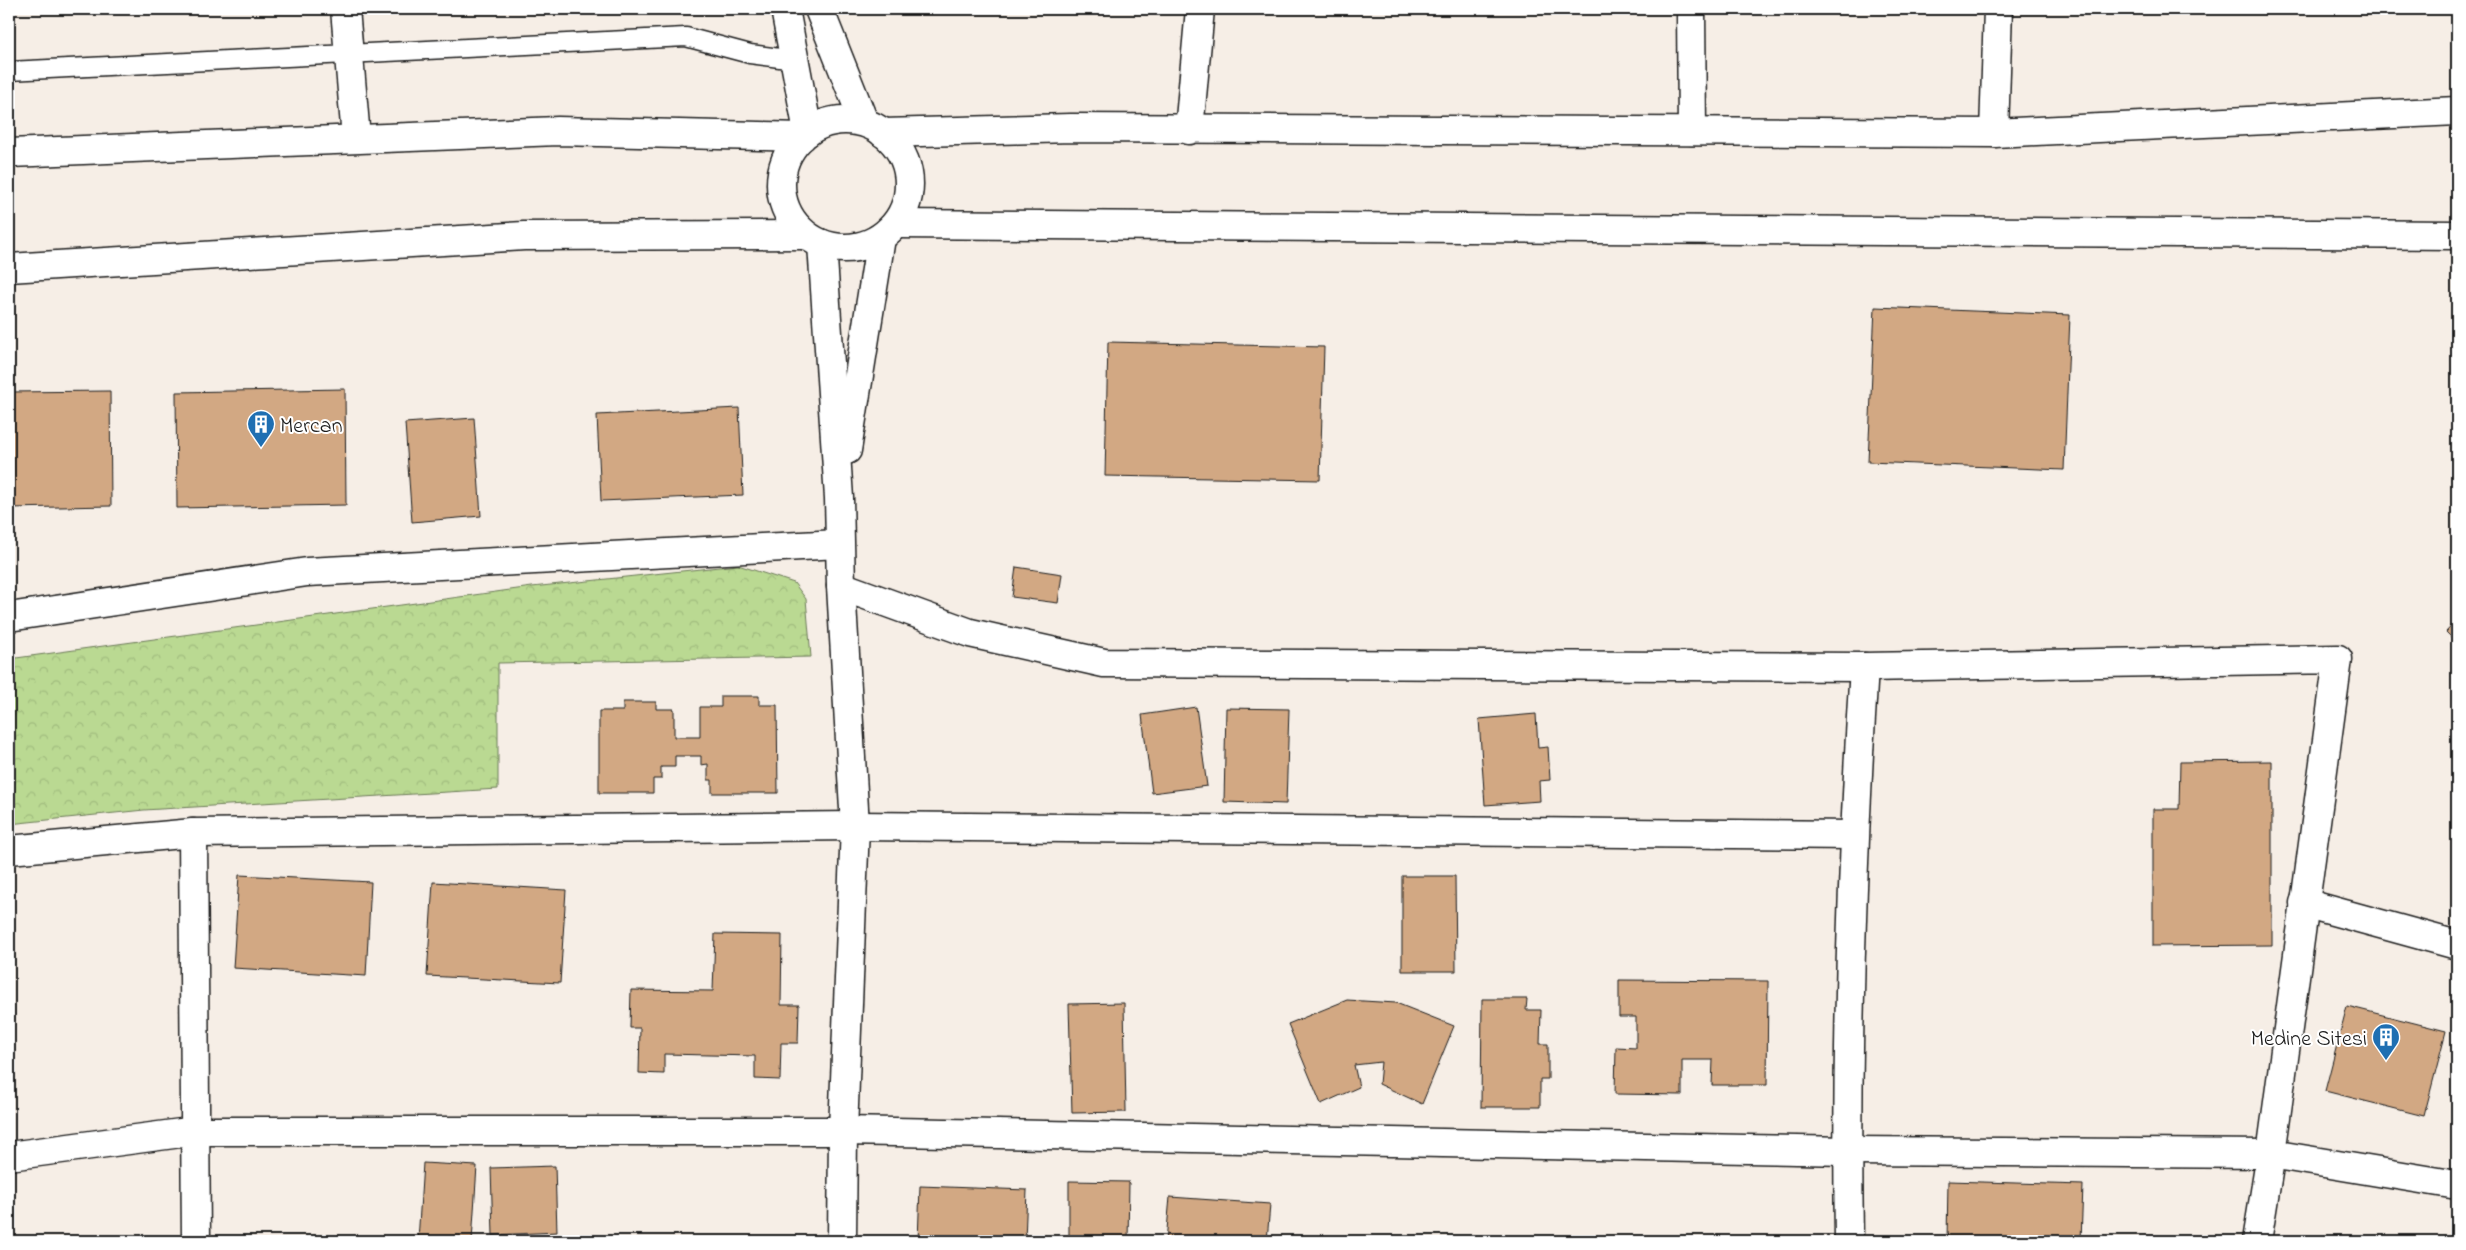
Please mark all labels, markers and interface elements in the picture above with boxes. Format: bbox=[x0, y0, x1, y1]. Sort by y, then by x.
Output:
building icon: Mercan bbox=[246, 409, 276, 448]
place label: Mercan bbox=[280, 411, 343, 443]
building icon: Medine Sitesi bbox=[2371, 1022, 2401, 1061]
place label: Medine Sitesi bbox=[2251, 1024, 2367, 1056]

